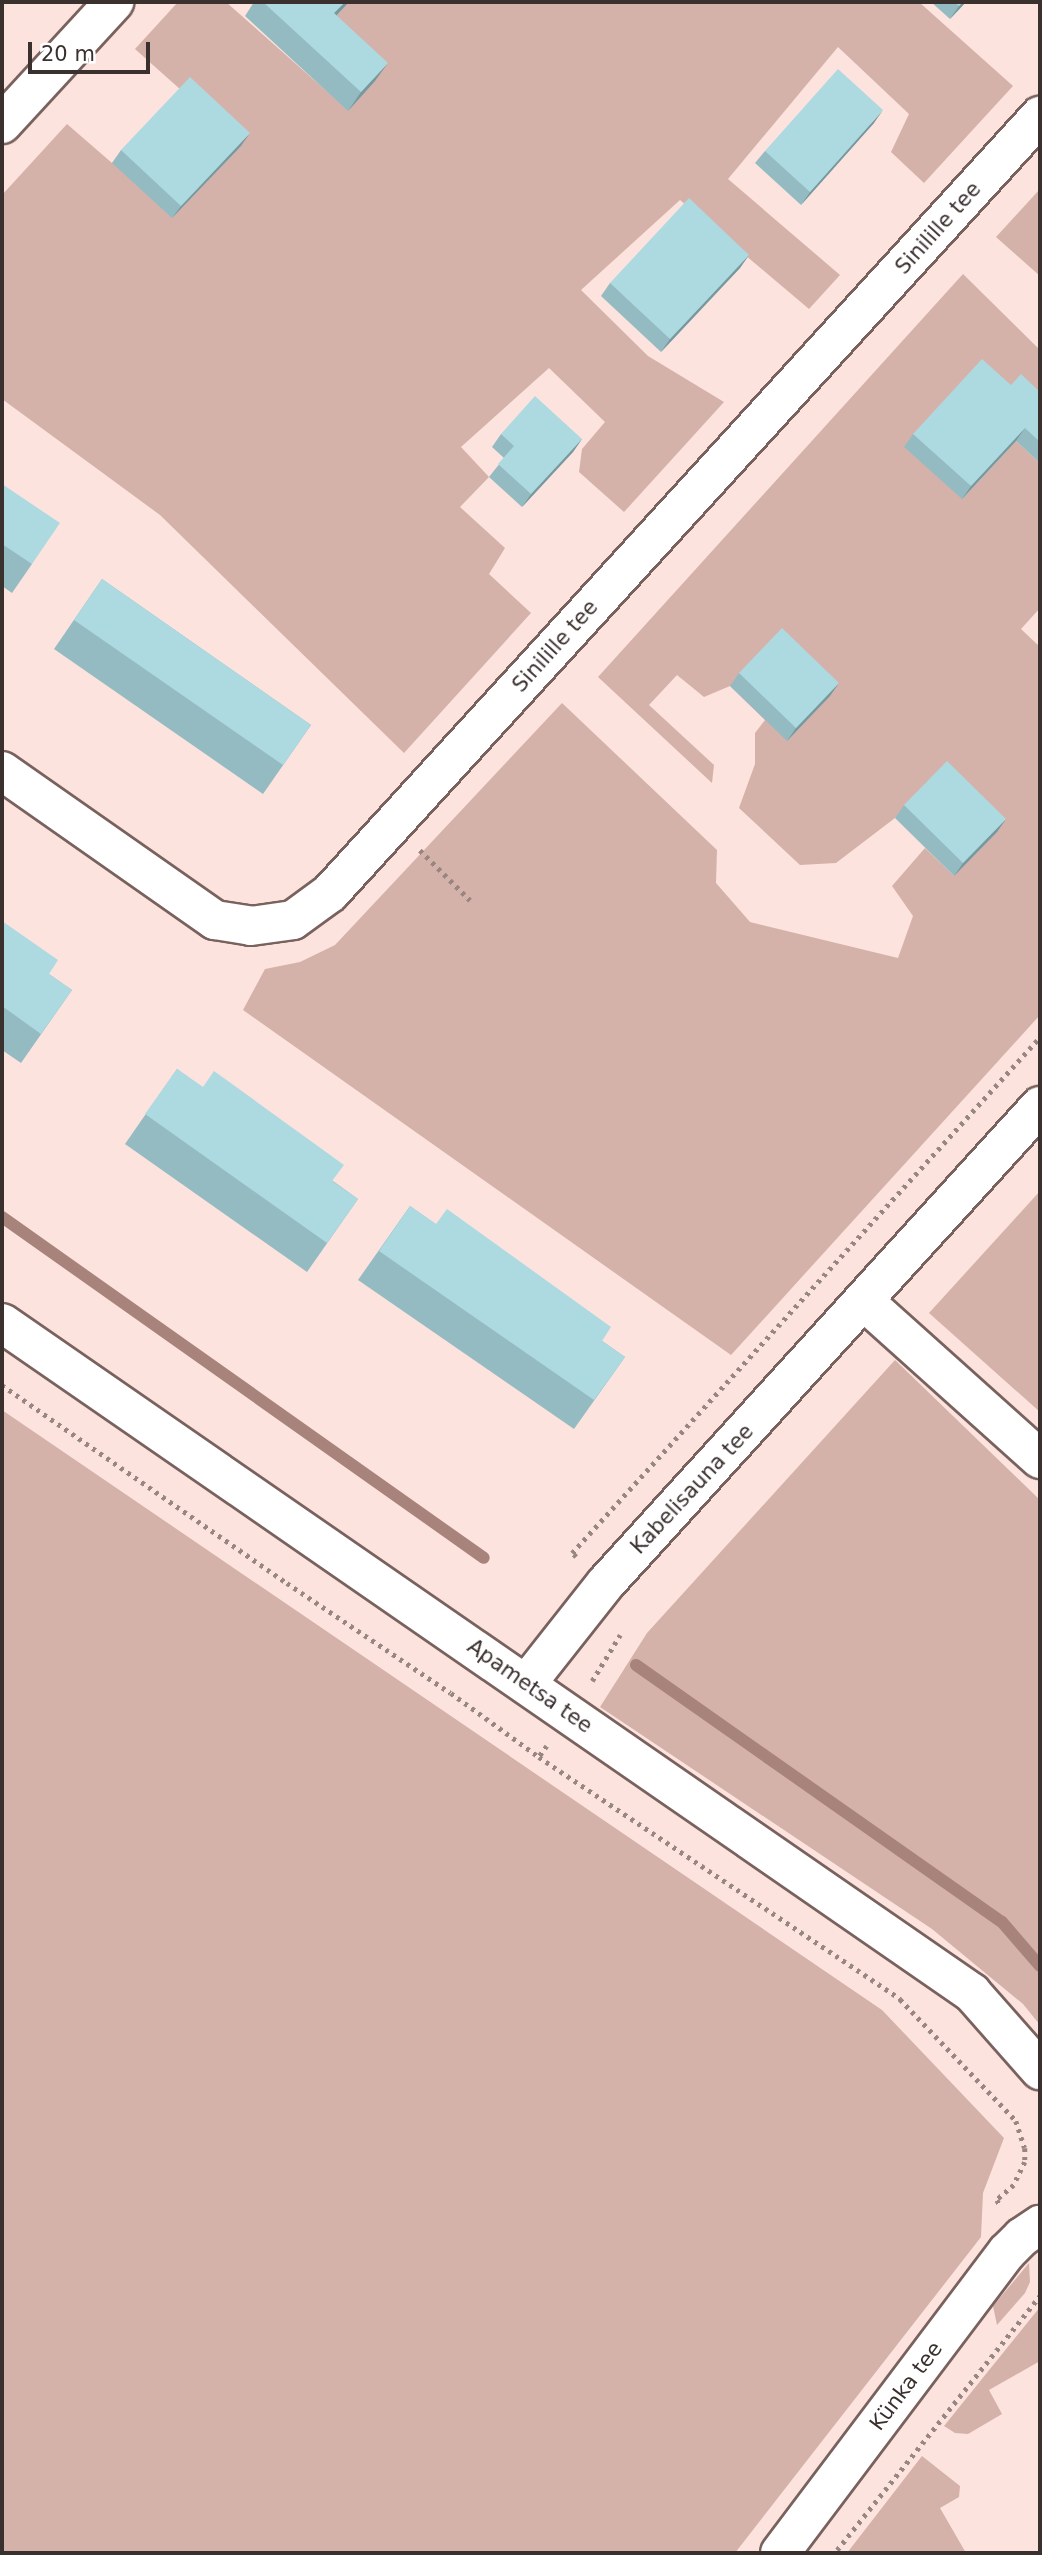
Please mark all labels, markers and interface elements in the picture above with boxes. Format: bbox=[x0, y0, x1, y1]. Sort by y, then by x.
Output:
scale bar bbox=[32, 28, 154, 72]
text: 20 m bbox=[41, 42, 95, 66]
street label: Sinilille tee bbox=[890, 177, 986, 279]
street label: Sinilille tee bbox=[507, 595, 603, 697]
street label: Kabelisauna tee bbox=[625, 1419, 759, 1559]
street label: Apametsa tee bbox=[463, 1634, 597, 1738]
street label: Künka tee bbox=[864, 2337, 948, 2435]

